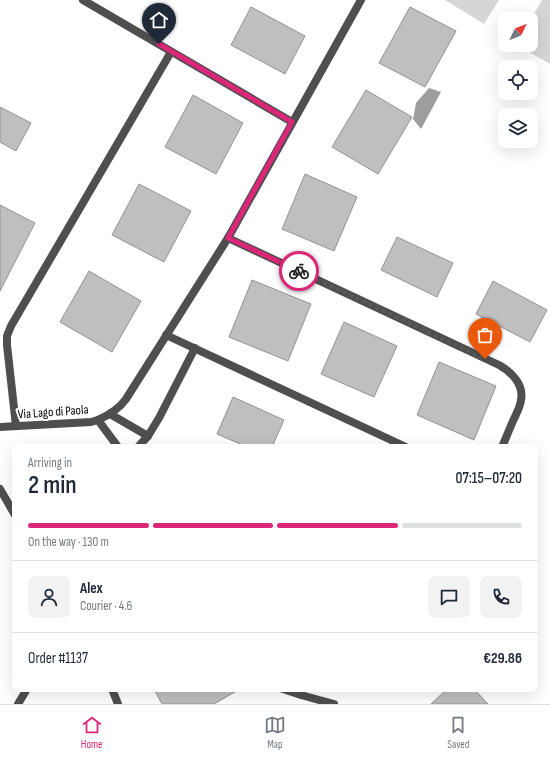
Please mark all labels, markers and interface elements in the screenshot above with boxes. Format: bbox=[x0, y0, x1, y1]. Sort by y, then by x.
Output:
pin bbox=[142, 3, 176, 44]
icon: home bbox=[148, 9, 170, 31]
north arrow bbox=[498, 12, 538, 52]
map controls bbox=[498, 12, 538, 148]
button: locate bbox=[498, 60, 538, 100]
button: layers bbox=[498, 108, 538, 148]
courier bbox=[279, 251, 319, 291]
icon: bike bbox=[288, 260, 310, 282]
pin bbox=[468, 318, 502, 359]
icon: bag bbox=[474, 324, 496, 346]
street label: Via Lago di Paola bbox=[17, 402, 89, 422]
text: Arriving in bbox=[28, 455, 72, 471]
text: 07:15–07:20 bbox=[456, 469, 522, 488]
text: 2 min bbox=[28, 470, 77, 501]
text: On the way · 130 m bbox=[28, 534, 109, 550]
button: person bbox=[28, 576, 70, 618]
button: chat bbox=[428, 576, 470, 618]
button: phone bbox=[480, 576, 522, 618]
text: Alex bbox=[80, 579, 103, 598]
text: Courier · 4.6 bbox=[80, 598, 132, 614]
text: Order #1137 bbox=[28, 649, 88, 668]
text: €29.86 bbox=[483, 649, 522, 668]
tab: Home bbox=[81, 714, 103, 751]
tab: Map bbox=[264, 714, 286, 751]
tab: Saved bbox=[447, 714, 469, 751]

